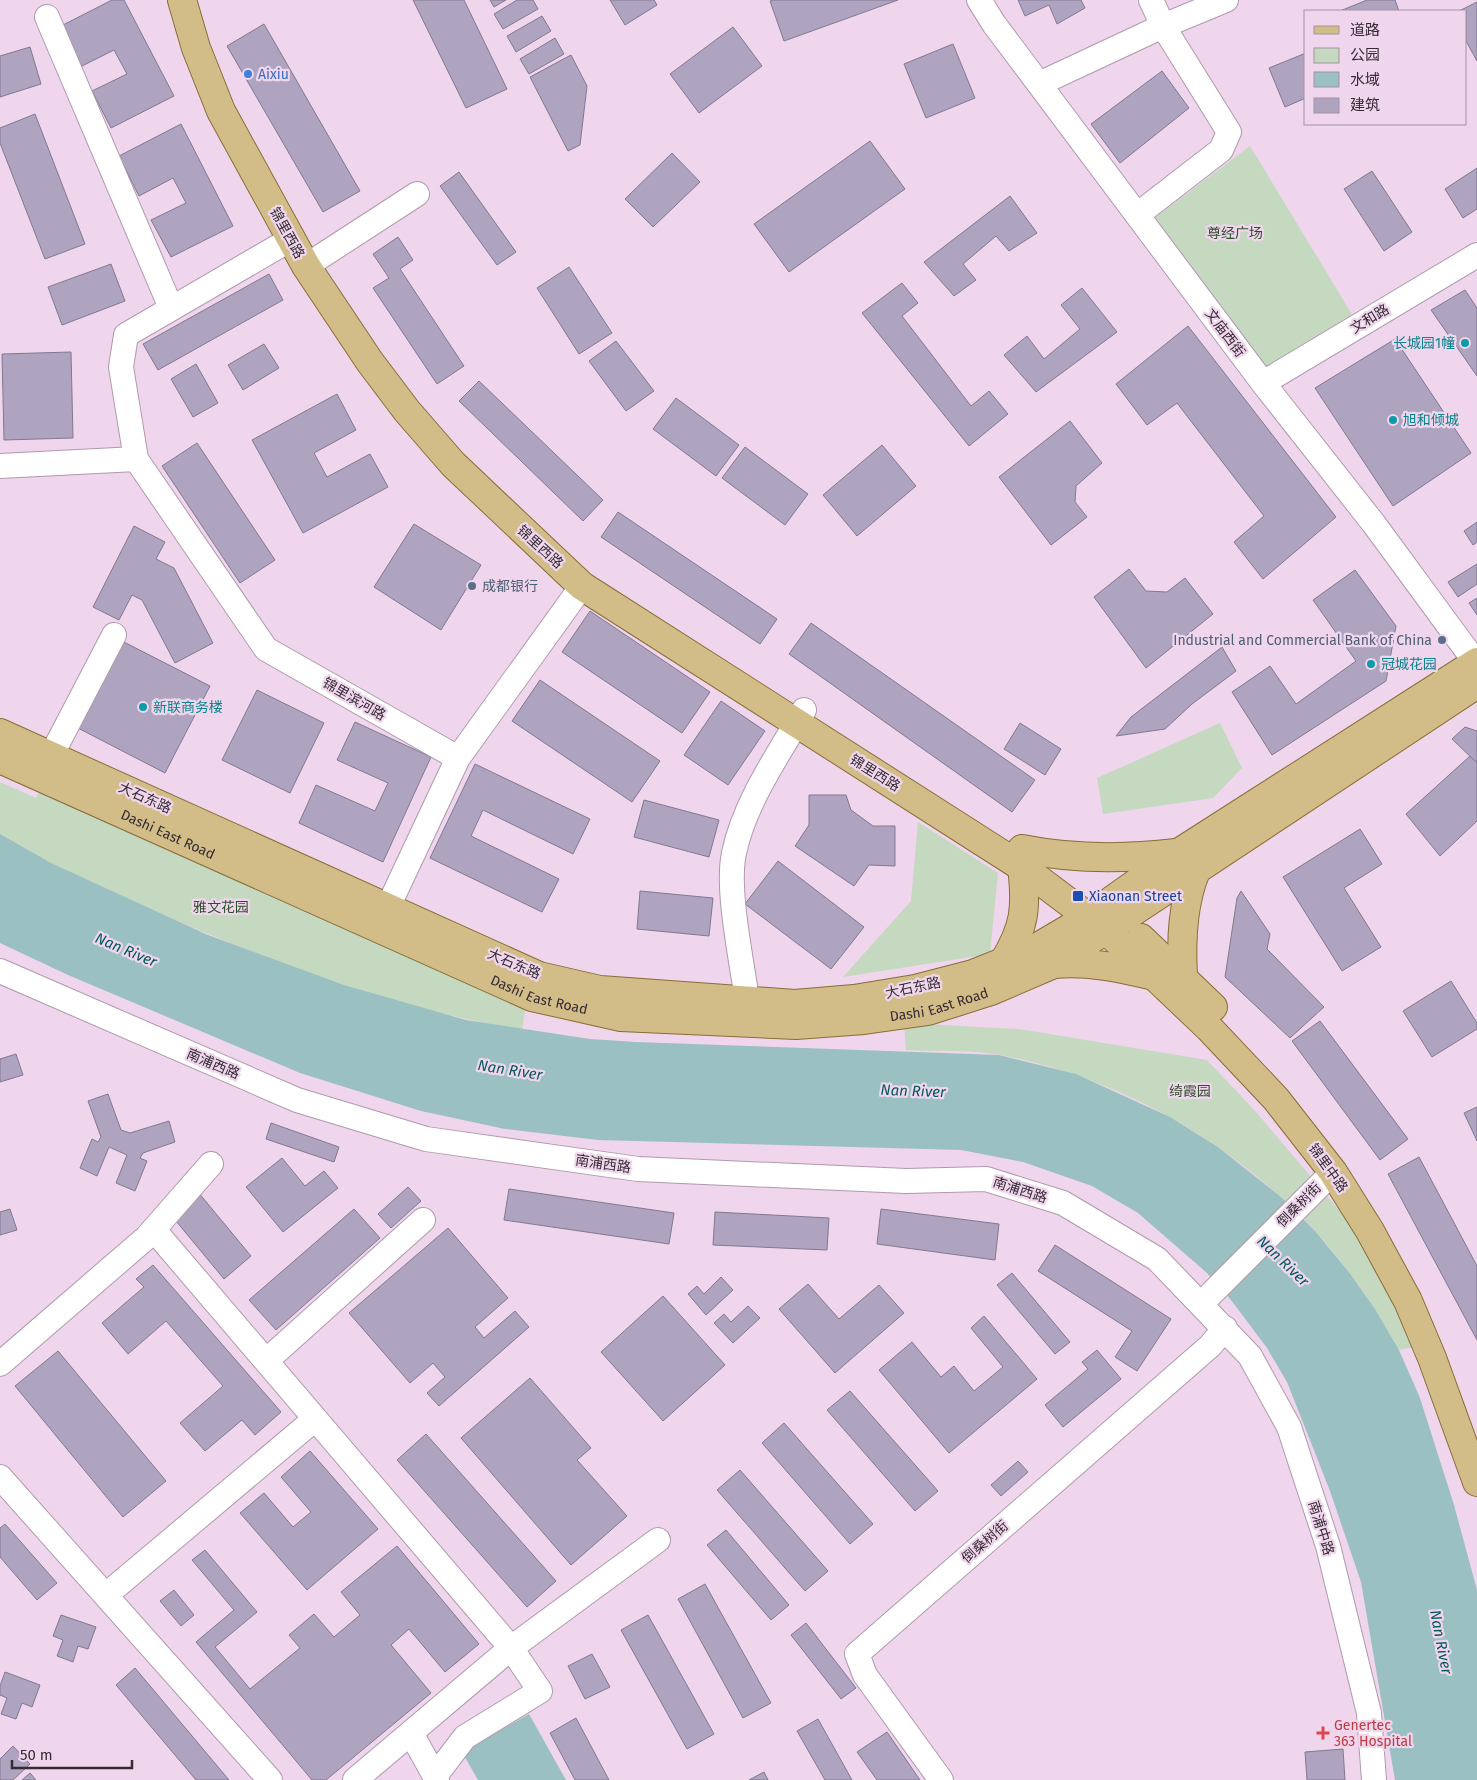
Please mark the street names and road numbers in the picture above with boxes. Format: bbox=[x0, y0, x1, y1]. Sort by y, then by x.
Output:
street label: 锦里西路 bbox=[266, 204, 308, 262]
street label: 文和路 bbox=[1348, 301, 1392, 337]
street label: 文庙西街 bbox=[1201, 306, 1249, 360]
street label: 锦里西路 bbox=[514, 522, 566, 572]
street label: 锦里滨河路 bbox=[319, 674, 389, 724]
street label: 锦里西路 bbox=[847, 751, 903, 795]
street label: 大石东路 bbox=[116, 779, 174, 817]
street label: Dashi East Road bbox=[118, 806, 218, 863]
street label: 大石东路 bbox=[485, 945, 543, 983]
street label: Dashi East Road bbox=[488, 971, 589, 1018]
street label: 大石东路 bbox=[884, 974, 942, 1002]
street label: Dashi East Road bbox=[889, 984, 990, 1025]
street label: 南浦西路 bbox=[184, 1045, 242, 1083]
street label: 锦里中路 bbox=[1305, 1140, 1351, 1196]
street label: 南浦西路 bbox=[574, 1152, 632, 1176]
street label: 南浦西路 bbox=[991, 1173, 1049, 1207]
street label: 倒桑树街 bbox=[1273, 1179, 1325, 1231]
street label: 南浦中路 bbox=[1305, 1499, 1337, 1557]
street label: 倒桑树街 bbox=[958, 1517, 1012, 1567]

